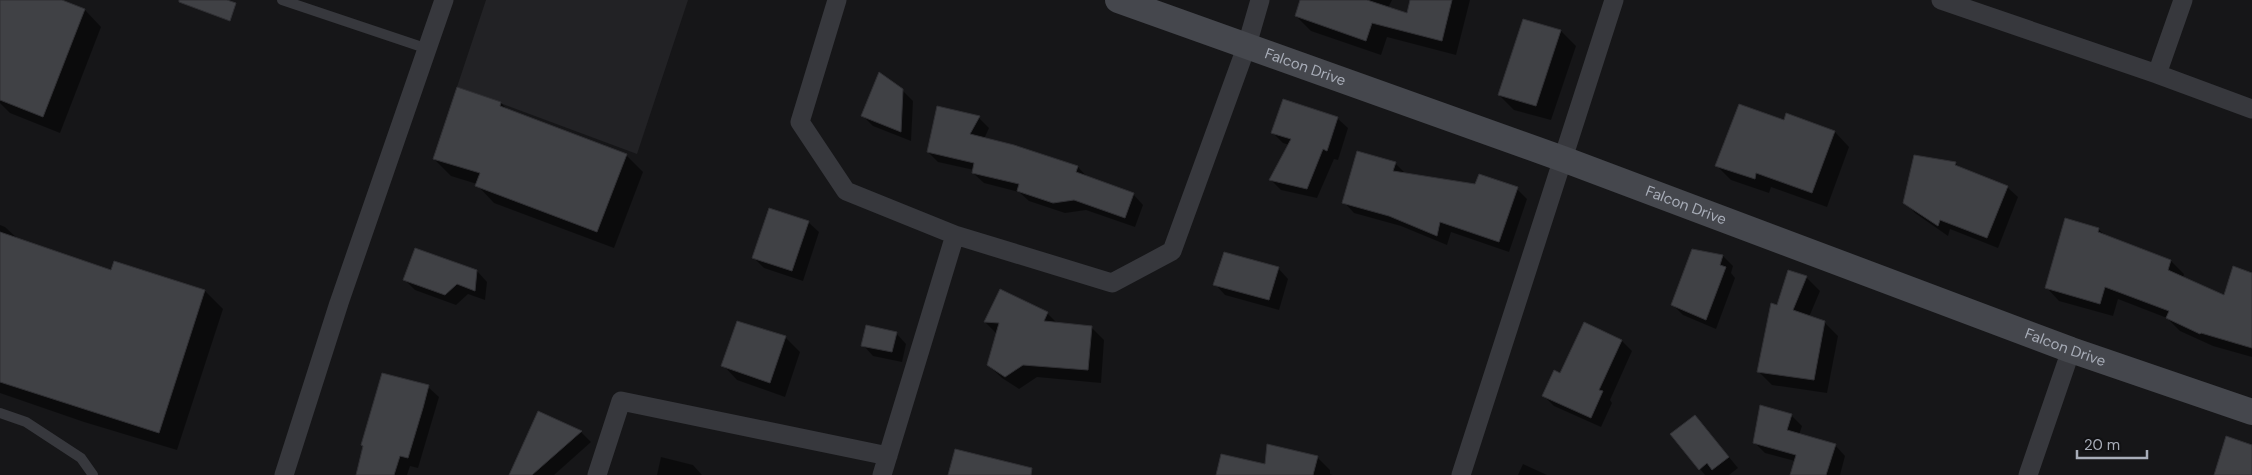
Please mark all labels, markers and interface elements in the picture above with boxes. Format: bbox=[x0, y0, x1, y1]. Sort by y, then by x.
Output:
street label: Falcon Drive bbox=[1262, 43, 1349, 91]
street label: Falcon Drive bbox=[1643, 181, 1729, 230]
street label: Falcon Drive bbox=[2022, 324, 2108, 371]
scale bar bbox=[2077, 428, 2147, 460]
text: 20 m bbox=[2084, 435, 2120, 455]

